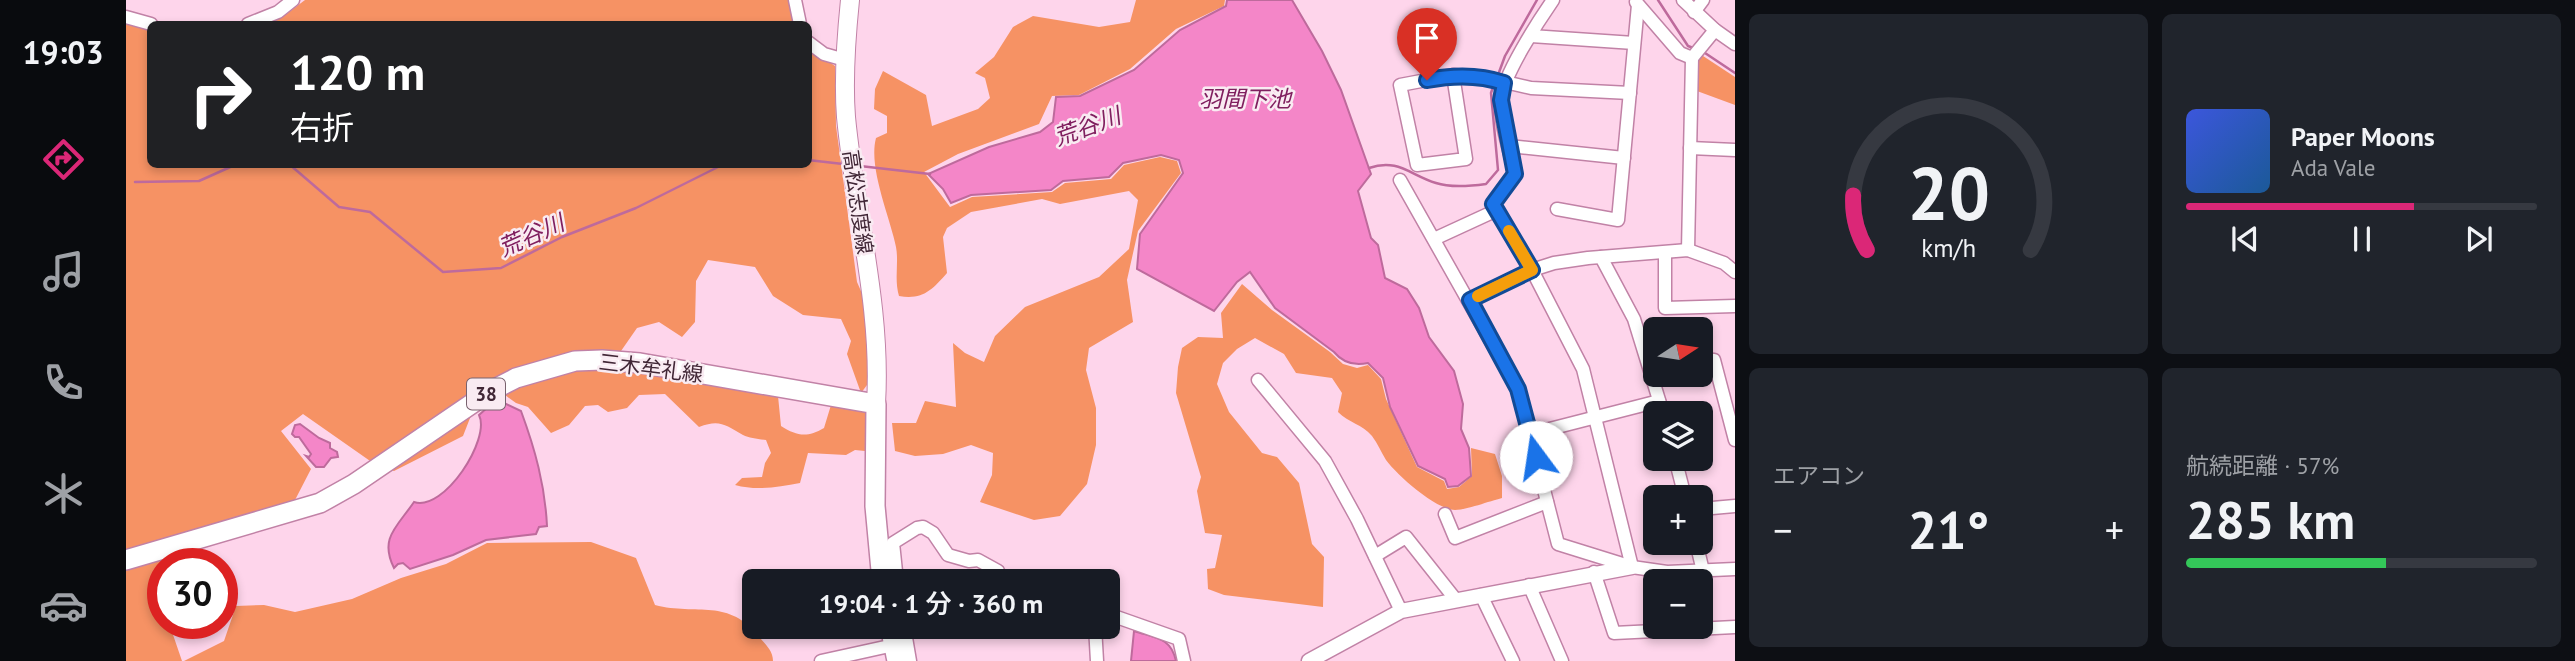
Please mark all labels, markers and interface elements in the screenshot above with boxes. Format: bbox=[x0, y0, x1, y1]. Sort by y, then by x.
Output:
pin bbox=[1397, 8, 1457, 80]
icon: arrive bbox=[1408, 19, 1446, 57]
text: 19:03 bbox=[22, 31, 104, 73]
text: 120 m bbox=[290, 40, 425, 104]
icon: right bbox=[175, 49, 266, 140]
water label: 羽間下池 bbox=[1199, 84, 1293, 113]
water label: 荒谷川 bbox=[1050, 100, 1127, 151]
text: 右折 bbox=[290, 106, 354, 148]
text: Paper Moons bbox=[2291, 120, 2435, 153]
icon: directions bbox=[39, 135, 88, 184]
text: 20 bbox=[1907, 146, 1990, 240]
street label: 高松志度線 bbox=[837, 148, 879, 256]
text: Ada Vale bbox=[2291, 153, 2375, 182]
water label: 荒谷川 bbox=[494, 207, 571, 262]
icon: previous bbox=[2226, 220, 2264, 258]
icon: pause bbox=[2343, 220, 2381, 258]
icon: next bbox=[2460, 220, 2498, 258]
text: km/h bbox=[1921, 232, 1976, 264]
icon: music bbox=[39, 247, 88, 296]
north arrow bbox=[1643, 317, 1713, 387]
map controls bbox=[1643, 317, 1713, 639]
street label: 三木牟礼線 bbox=[597, 348, 705, 388]
icon: phone bbox=[39, 358, 88, 407]
road number: 38 bbox=[467, 378, 505, 410]
button: layers bbox=[1643, 401, 1713, 471]
position arrow bbox=[1499, 420, 1573, 494]
text: 航続距離 · 57% bbox=[2186, 451, 2339, 480]
text: エアコン bbox=[1773, 461, 1865, 490]
icon: climate bbox=[39, 469, 88, 518]
button: + bbox=[1643, 485, 1713, 555]
text: 285 km bbox=[2186, 486, 2355, 553]
text: 21° bbox=[1908, 496, 1989, 563]
text: − bbox=[1773, 505, 1792, 554]
text: + bbox=[2105, 505, 2124, 554]
speed limit sign: 30 bbox=[147, 548, 238, 639]
button: − bbox=[1643, 569, 1713, 639]
icon: car bbox=[39, 581, 88, 630]
text: 19:04 · 1 分 · 360 m bbox=[819, 587, 1043, 620]

